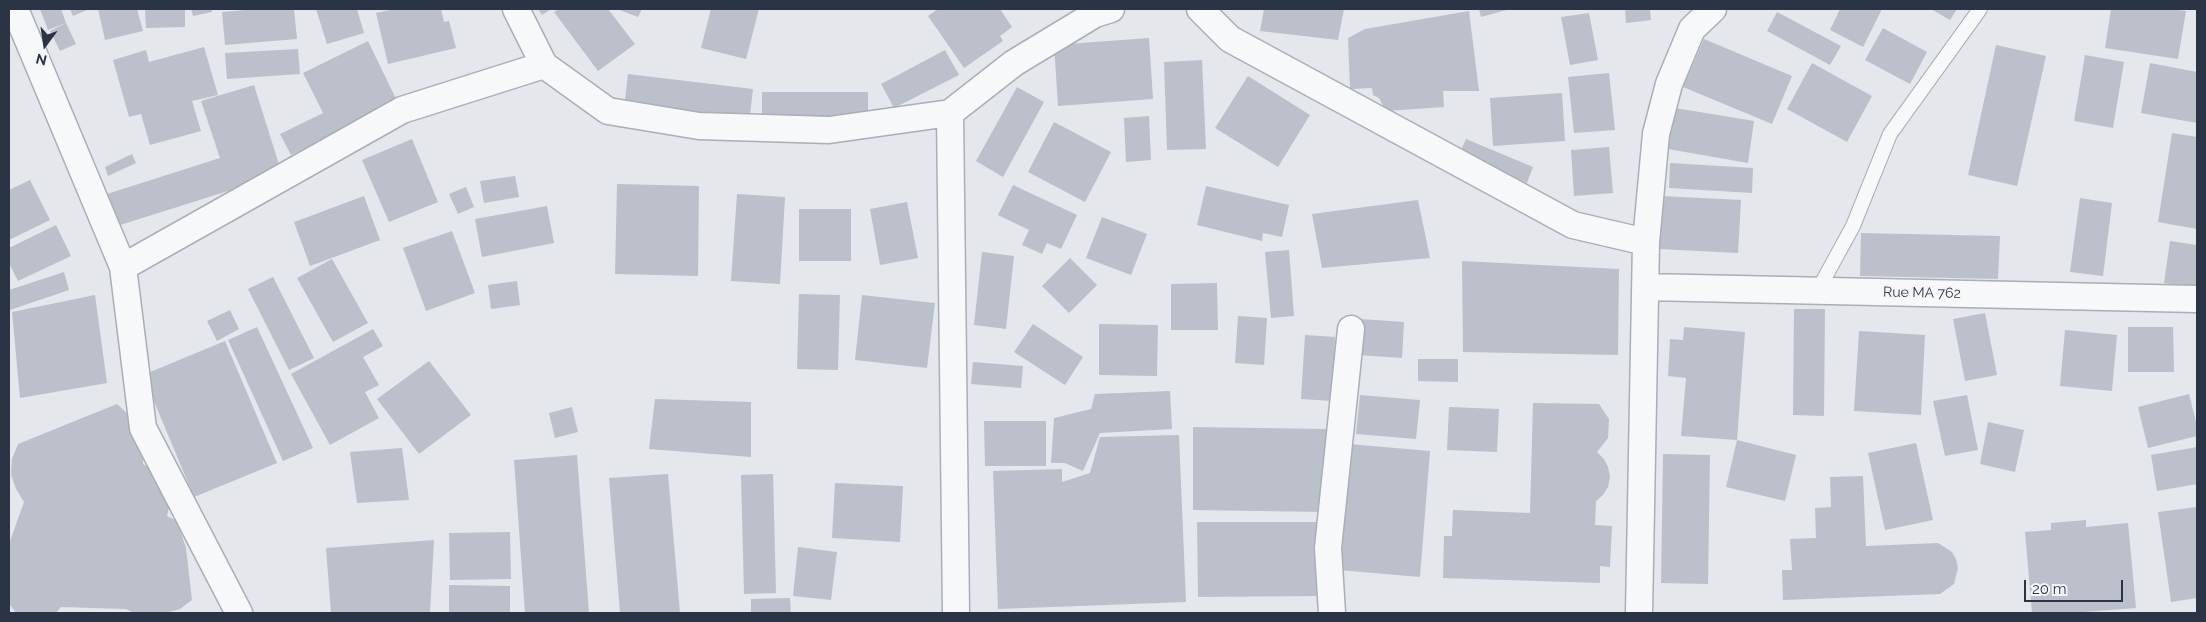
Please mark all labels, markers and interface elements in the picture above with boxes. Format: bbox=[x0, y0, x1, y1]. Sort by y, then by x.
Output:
north arrow bbox=[20, 20, 70, 70]
text: N bbox=[34, 50, 48, 69]
street label: Rue MA 762 bbox=[1883, 284, 1961, 302]
scale bar bbox=[2026, 570, 2125, 602]
text: 20 m bbox=[2032, 580, 2067, 598]

